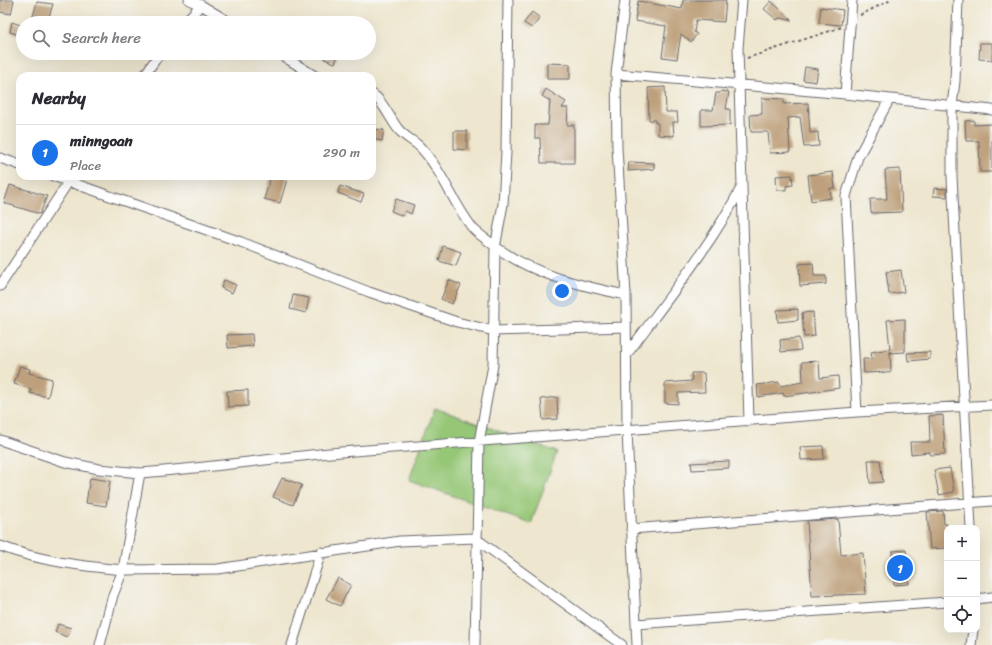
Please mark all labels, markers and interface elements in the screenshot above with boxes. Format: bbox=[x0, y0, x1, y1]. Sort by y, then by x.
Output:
search box bbox=[16, 16, 376, 60]
text: Search here bbox=[62, 25, 141, 51]
icon: search bbox=[30, 27, 52, 49]
text: Nearby bbox=[32, 83, 86, 113]
text: minngoan bbox=[70, 128, 133, 154]
text: 1 bbox=[42, 141, 48, 164]
text: 290 m bbox=[323, 141, 360, 164]
text: Place bbox=[70, 154, 101, 177]
your location bbox=[552, 281, 572, 301]
map controls bbox=[944, 525, 980, 633]
button: + bbox=[944, 525, 980, 561]
pin: 1 bbox=[887, 553, 913, 583]
button: − bbox=[944, 561, 980, 597]
button: locate bbox=[944, 597, 980, 633]

